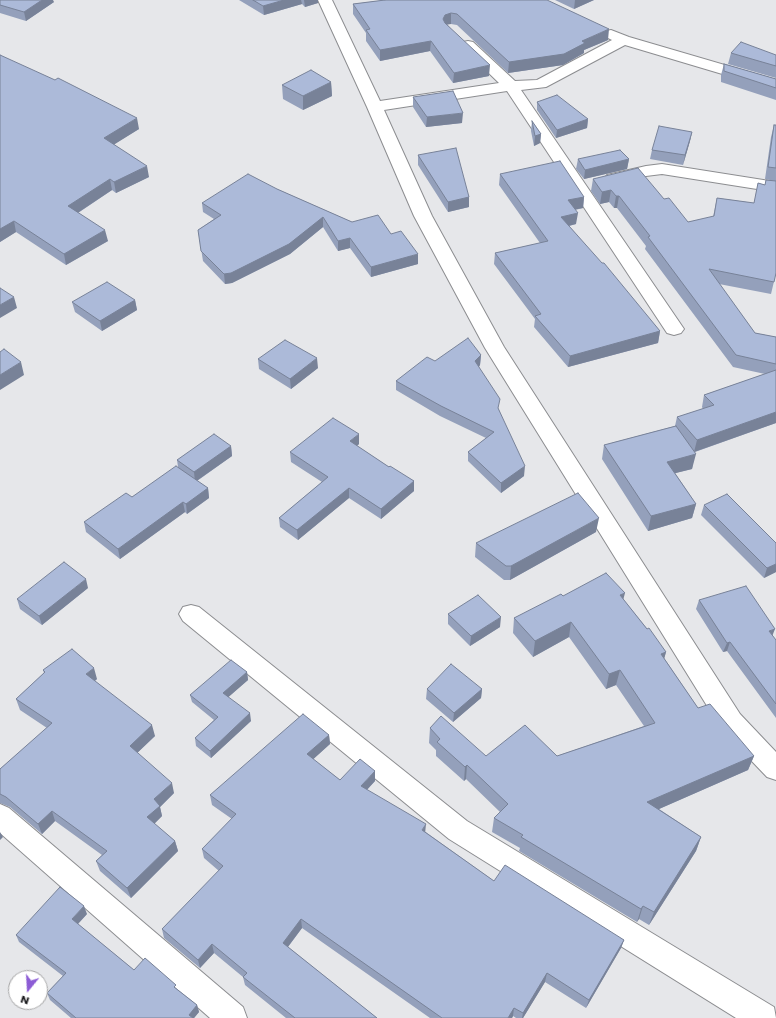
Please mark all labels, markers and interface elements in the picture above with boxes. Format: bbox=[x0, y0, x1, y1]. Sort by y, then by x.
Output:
north arrow bbox=[8, 970, 48, 1010]
text: N bbox=[18, 992, 31, 1009]

